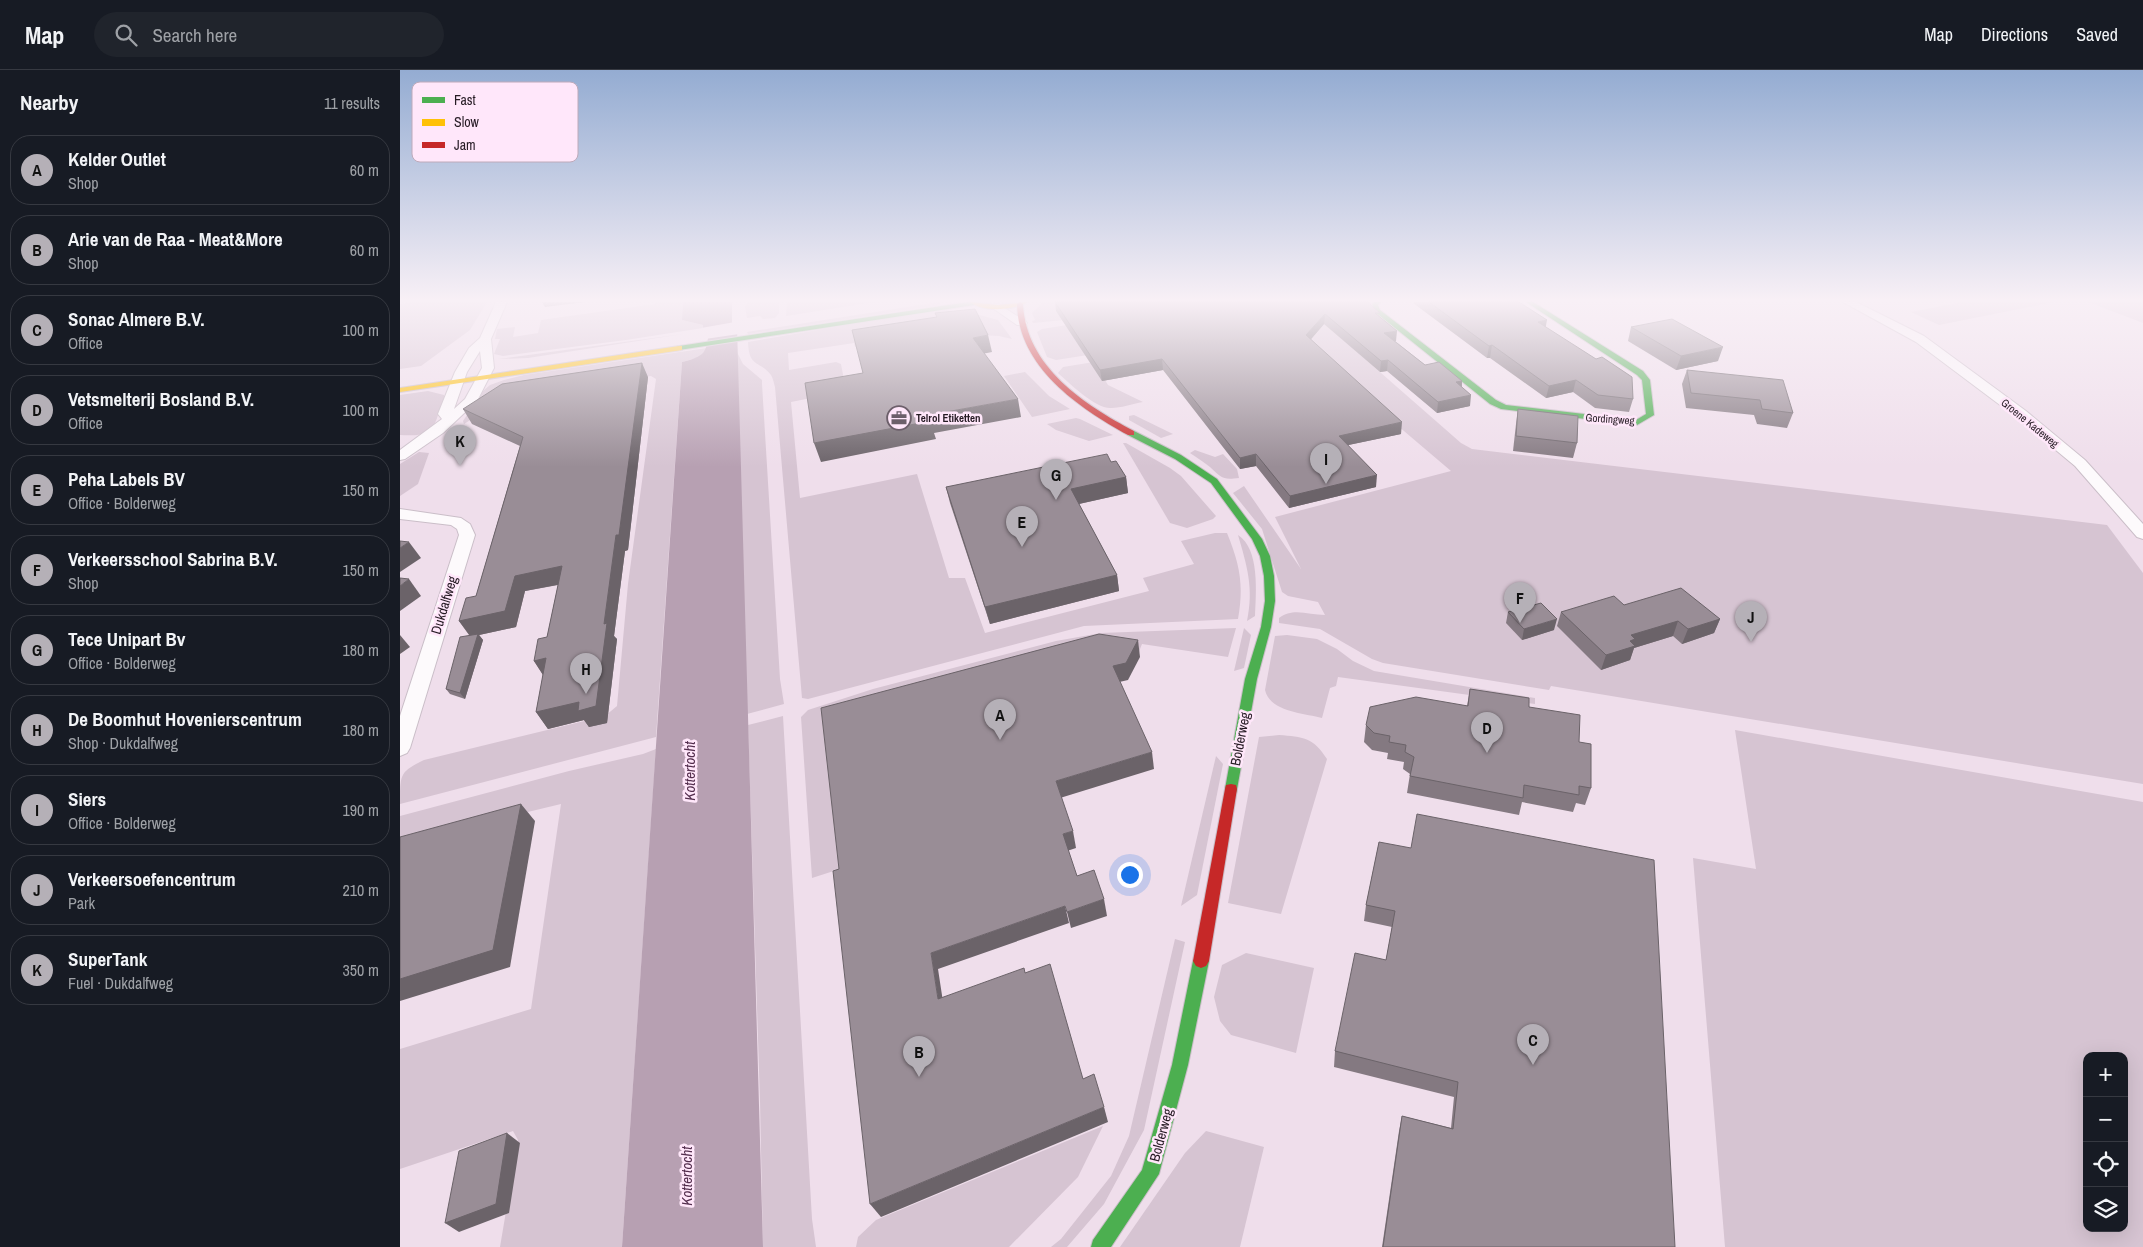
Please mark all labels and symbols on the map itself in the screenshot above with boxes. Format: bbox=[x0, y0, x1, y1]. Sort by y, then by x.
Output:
legend bbox=[412, 82, 578, 162]
text: Fast bbox=[454, 91, 476, 109]
text: Slow bbox=[454, 113, 480, 131]
text: Jam bbox=[454, 136, 476, 154]
street label: Groene Kadeweg bbox=[1998, 395, 2062, 451]
office icon: Telrol Etiketten bbox=[886, 405, 912, 431]
street label: Gordingweg bbox=[1585, 410, 1635, 428]
place label: Telrol Etiketten bbox=[916, 411, 981, 425]
pin: K bbox=[444, 425, 476, 466]
pin: I bbox=[1310, 443, 1342, 484]
pin: G bbox=[1040, 459, 1072, 500]
pin: E bbox=[1006, 506, 1038, 547]
street label: Dukdalfweg bbox=[427, 573, 462, 636]
pin: F bbox=[1504, 582, 1536, 623]
pin: J bbox=[1735, 601, 1767, 642]
pin: H bbox=[570, 653, 602, 694]
pin: A bbox=[984, 699, 1016, 740]
street label: Bolderweg bbox=[1226, 710, 1254, 767]
pin: D bbox=[1471, 712, 1503, 753]
water label: Kottertocht bbox=[679, 741, 700, 801]
your location bbox=[1117, 862, 1143, 888]
pin: C bbox=[1517, 1024, 1549, 1065]
pin: B bbox=[903, 1036, 935, 1077]
street label: Bolderweg bbox=[1145, 1106, 1177, 1164]
water label: Kottertocht bbox=[676, 1146, 697, 1206]

